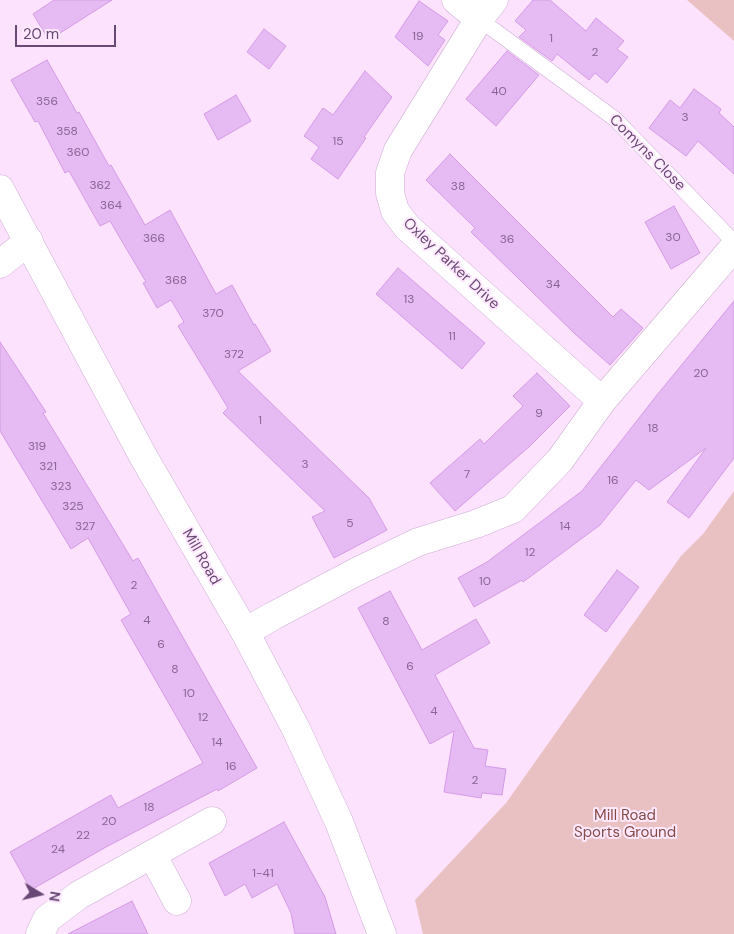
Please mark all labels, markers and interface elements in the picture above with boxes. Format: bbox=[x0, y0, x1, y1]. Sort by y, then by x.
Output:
scale bar bbox=[18, 15, 119, 47]
text: 20 m bbox=[23, 24, 59, 44]
house number: 19 bbox=[412, 30, 424, 44]
house number: 1 bbox=[549, 32, 553, 46]
house number: 2 bbox=[592, 46, 598, 60]
house number: 40 bbox=[491, 85, 507, 99]
house number: 356 bbox=[36, 95, 58, 109]
street label: Comyns Close bbox=[605, 111, 689, 195]
house number: 3 bbox=[681, 111, 689, 125]
house number: 358 bbox=[56, 125, 78, 139]
house number: 15 bbox=[332, 135, 344, 149]
house number: 360 bbox=[67, 146, 89, 160]
house number: 362 bbox=[89, 179, 111, 193]
house number: 38 bbox=[451, 180, 465, 194]
house number: 364 bbox=[100, 199, 122, 213]
street label: Oxley Parker Drive bbox=[399, 215, 503, 313]
house number: 30 bbox=[665, 231, 681, 245]
house number: 366 bbox=[143, 232, 165, 246]
house number: 36 bbox=[500, 233, 514, 247]
house number: 368 bbox=[165, 274, 187, 288]
house number: 34 bbox=[546, 278, 560, 292]
house number: 13 bbox=[404, 293, 414, 307]
house number: 370 bbox=[202, 307, 224, 321]
house number: 11 bbox=[448, 330, 456, 344]
house number: 372 bbox=[224, 348, 244, 362]
house number: 20 bbox=[694, 367, 708, 381]
house number: 9 bbox=[535, 407, 543, 421]
house number: 1 bbox=[258, 414, 262, 428]
house number: 18 bbox=[647, 422, 659, 436]
house number: 319 bbox=[28, 440, 46, 454]
house number: 3 bbox=[301, 458, 309, 472]
house number: 321 bbox=[39, 460, 57, 474]
house number: 7 bbox=[464, 468, 470, 482]
house number: 16 bbox=[607, 474, 619, 488]
house number: 323 bbox=[50, 480, 72, 494]
house number: 325 bbox=[62, 500, 84, 514]
house number: 5 bbox=[346, 517, 354, 531]
house number: 327 bbox=[75, 520, 95, 534]
house number: 14 bbox=[559, 520, 571, 534]
street label: Mill Road bbox=[178, 526, 224, 588]
house number: 12 bbox=[525, 546, 535, 560]
house number: 10 bbox=[479, 575, 491, 589]
house number: 2 bbox=[131, 579, 137, 593]
house number: 4 bbox=[143, 614, 151, 628]
house number: 8 bbox=[382, 615, 390, 629]
house number: 6 bbox=[157, 638, 165, 652]
house number: 6 bbox=[406, 660, 414, 674]
house number: 8 bbox=[171, 663, 179, 677]
house number: 10 bbox=[183, 687, 195, 701]
house number: 4 bbox=[430, 705, 438, 719]
house number: 12 bbox=[198, 711, 208, 725]
house number: 14 bbox=[211, 736, 223, 750]
house number: 16 bbox=[225, 760, 237, 774]
house number: 2 bbox=[472, 774, 478, 788]
house number: 18 bbox=[143, 801, 155, 815]
park label: Mill Road Sports Ground bbox=[574, 807, 676, 842]
house number: 20 bbox=[102, 815, 116, 829]
house number: 22 bbox=[76, 829, 90, 843]
house number: 24 bbox=[51, 843, 65, 857]
house number: 1-41 bbox=[252, 867, 274, 881]
north arrow bbox=[15, 869, 65, 919]
text: N bbox=[45, 890, 65, 903]

